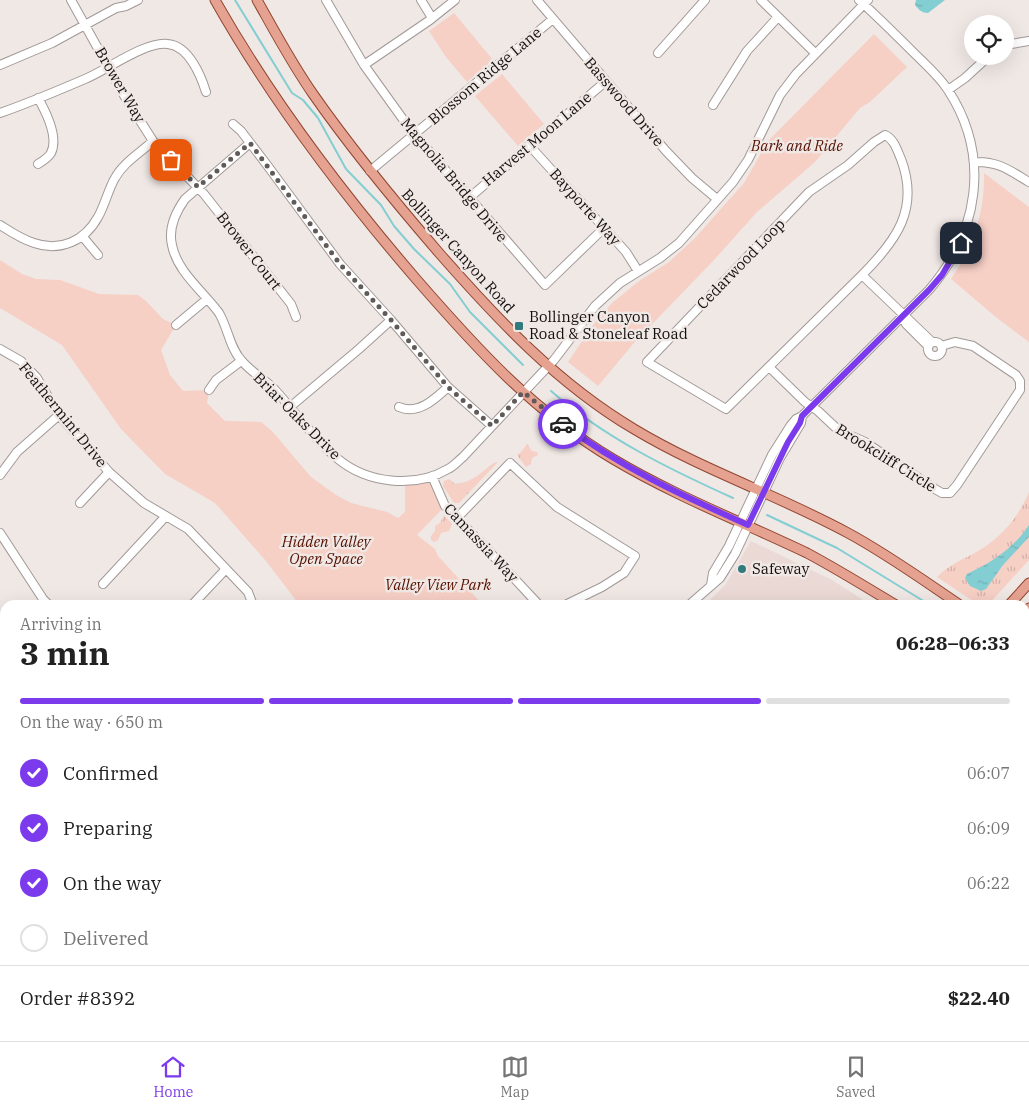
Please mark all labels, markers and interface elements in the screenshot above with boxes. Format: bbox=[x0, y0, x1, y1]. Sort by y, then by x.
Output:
map controls bbox=[964, 15, 1014, 65]
button: locate bbox=[964, 15, 1014, 65]
street label: Blossom Ridge Lane bbox=[424, 23, 545, 129]
street label: Brower Way bbox=[91, 43, 150, 126]
street label: Basswood Drive bbox=[580, 53, 668, 150]
street label: Harvest Moon Lane bbox=[478, 87, 595, 190]
street label: Magnolia Bridge Drive bbox=[397, 114, 512, 246]
park label: Bark and Ride bbox=[750, 136, 843, 155]
pin bbox=[150, 139, 192, 181]
icon: bag bbox=[157, 146, 185, 174]
street label: Bayporte Way bbox=[546, 164, 625, 249]
street label: Bollinger Canyon Road bbox=[398, 185, 519, 317]
street label: Brower Court bbox=[213, 208, 286, 294]
street label: Cedarwood Loop bbox=[693, 214, 789, 313]
pin bbox=[940, 222, 982, 264]
icon: home bbox=[947, 229, 975, 257]
place label: Bollinger Canyon Road & Stoneleaf Road bbox=[529, 307, 688, 343]
marker: Bollinger Canyon Road & Stoneleaf Road bbox=[513, 320, 525, 332]
street label: Feathermint Drive bbox=[15, 358, 112, 471]
street label: Briar Oaks Drive bbox=[250, 368, 345, 463]
courier bbox=[538, 399, 588, 449]
icon: car bbox=[549, 410, 577, 438]
street label: Brookcliff Circle bbox=[833, 419, 940, 496]
street label: Camassia Way bbox=[440, 499, 523, 586]
park label: Hidden Valley Open Space bbox=[281, 532, 371, 568]
place label: Safeway bbox=[752, 559, 810, 578]
marker: Safeway bbox=[736, 563, 748, 575]
park label: Valley View Park bbox=[385, 575, 491, 594]
text: Arriving in bbox=[20, 614, 102, 634]
text: 06:28–06:33 bbox=[896, 631, 1010, 655]
text: 3 min bbox=[20, 632, 110, 674]
text: On the way · 650 m bbox=[20, 712, 163, 732]
icon: check bbox=[20, 759, 48, 787]
text: Confirmed bbox=[63, 761, 158, 785]
text: 06:07 bbox=[967, 763, 1010, 783]
icon: check bbox=[20, 814, 48, 842]
text: Preparing bbox=[63, 816, 152, 840]
text: 06:09 bbox=[967, 818, 1010, 838]
icon: check bbox=[20, 869, 48, 897]
text: On the way bbox=[63, 871, 161, 895]
text: 06:22 bbox=[967, 873, 1010, 893]
text: Delivered bbox=[63, 926, 149, 950]
text: Order #8392 bbox=[20, 986, 135, 1010]
text: $22.40 bbox=[948, 986, 1010, 1010]
tab: Home bbox=[154, 1053, 193, 1101]
tab: Map bbox=[501, 1053, 529, 1101]
tab: Saved bbox=[836, 1053, 875, 1101]

